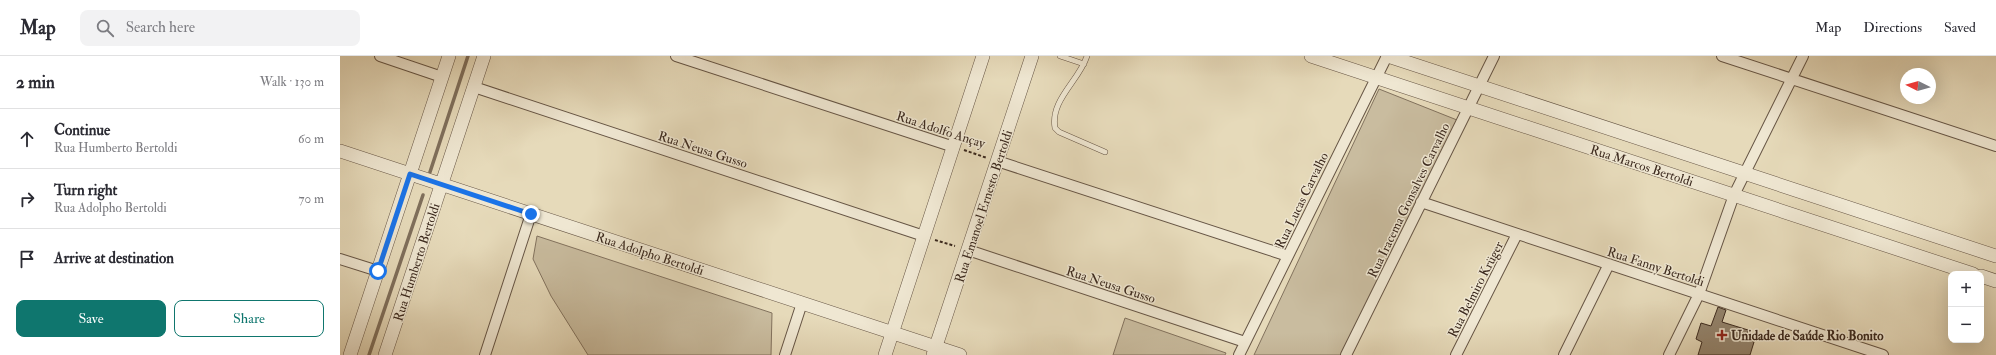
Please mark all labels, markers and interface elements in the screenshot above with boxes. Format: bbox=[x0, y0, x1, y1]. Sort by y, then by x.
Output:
search box bbox=[80, 10, 360, 46]
text: Map bbox=[20, 16, 56, 40]
icon: search bbox=[94, 17, 116, 39]
text: Search here bbox=[126, 18, 195, 37]
text: Map bbox=[1815, 19, 1841, 36]
text: Directions bbox=[1863, 19, 1922, 36]
text: Saved bbox=[1944, 19, 1976, 36]
north arrow bbox=[1900, 68, 1936, 104]
text: 2 min bbox=[16, 72, 55, 93]
text: Walk · 130 m bbox=[260, 74, 324, 90]
street label: Rua Adolfo Ançay bbox=[894, 108, 987, 153]
street label: Rua Iracema Gonsalves Carvalho bbox=[1364, 120, 1453, 281]
text: Continue bbox=[54, 121, 110, 140]
street label: Rua Emanoel Ernesto Bertoldi bbox=[952, 127, 1016, 285]
icon: ahead bbox=[16, 128, 38, 150]
street label: Rua Neusa Gusso bbox=[656, 128, 749, 172]
text: 60 m bbox=[298, 131, 324, 147]
text: Rua Humberto Bertoldi bbox=[54, 140, 177, 156]
street label: Rua Marcos Bertoldi bbox=[1588, 142, 1696, 190]
street label: Rua Lucas Carvalho bbox=[1272, 150, 1332, 251]
text: Turn right bbox=[54, 181, 117, 200]
icon: right bbox=[16, 188, 38, 210]
text: 70 m bbox=[299, 191, 324, 207]
text: Rua Adolpho Bertoldi bbox=[54, 200, 167, 216]
street label: Rua Humberto Bertoldi bbox=[390, 201, 444, 323]
route end bbox=[522, 205, 540, 223]
street label: Rua Adolpho Bertoldi bbox=[593, 229, 706, 280]
street label: Rua Belmiro Krüger bbox=[1445, 238, 1507, 340]
street label: Rua Fanny Bertoldi bbox=[1605, 244, 1707, 291]
icon: arrive bbox=[16, 248, 38, 270]
text: Arrive at destination bbox=[54, 249, 174, 268]
route start bbox=[369, 262, 387, 280]
street label: Rua Neusa Gusso bbox=[1064, 263, 1157, 307]
map controls bbox=[1948, 271, 1984, 343]
button: + bbox=[1948, 271, 1984, 307]
button: Save bbox=[16, 300, 166, 337]
button: Share bbox=[174, 300, 324, 337]
button: − bbox=[1948, 307, 1984, 343]
place label: Unidade de Saúde Rio Bonito bbox=[1731, 328, 1884, 344]
marker: Unidade de Saúde Rio Bonito bbox=[1716, 329, 1728, 341]

